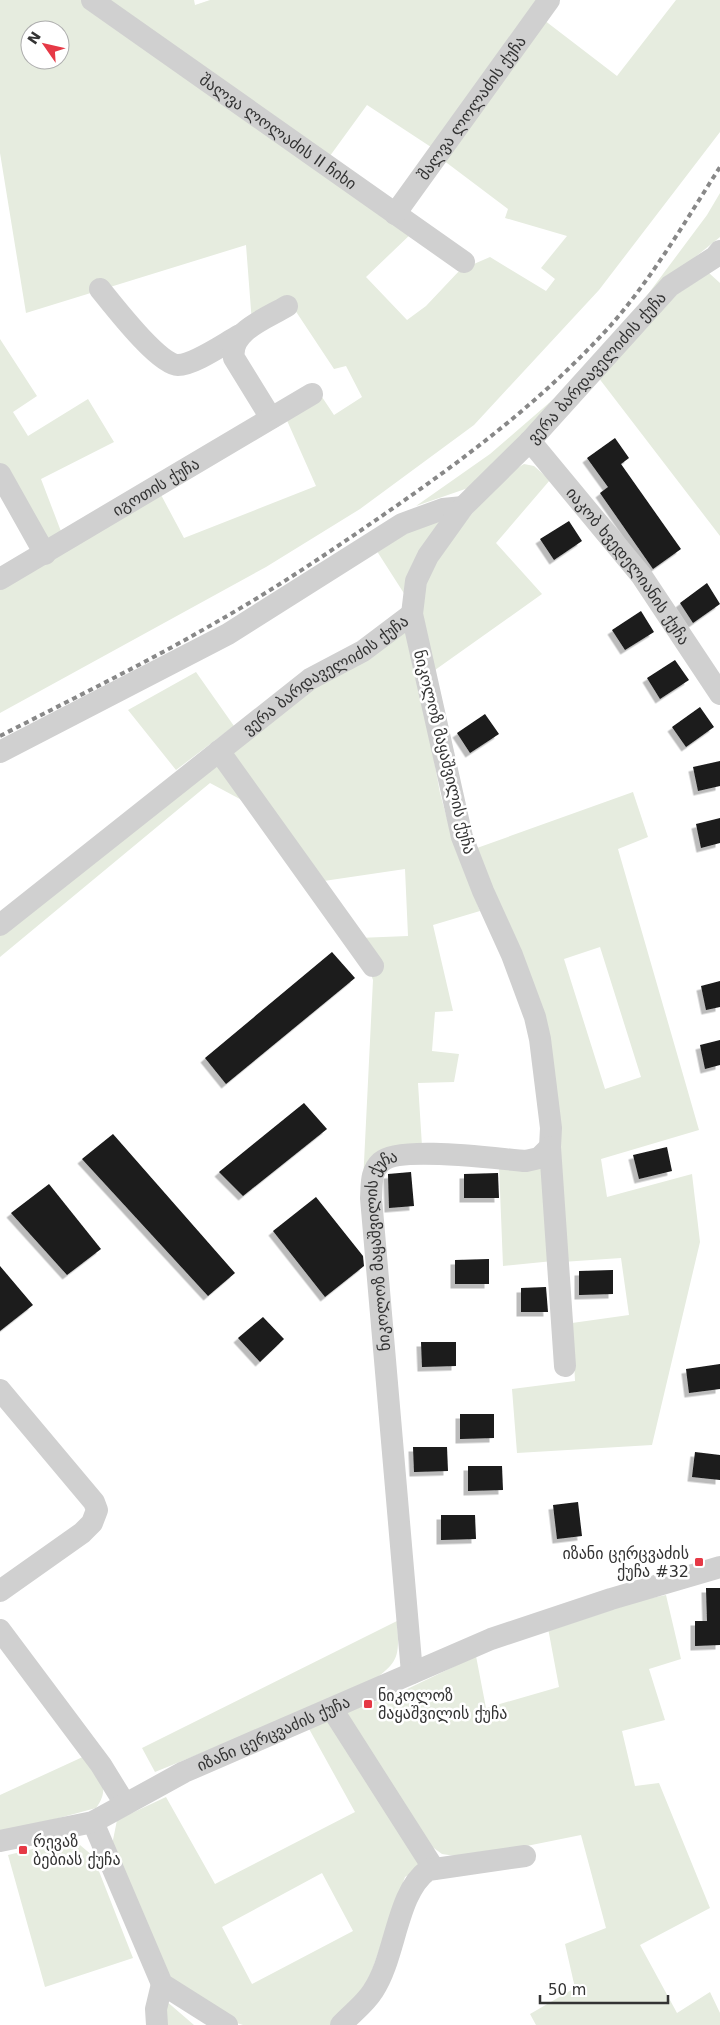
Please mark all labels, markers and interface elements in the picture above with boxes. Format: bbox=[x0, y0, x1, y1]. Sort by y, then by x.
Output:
north arrow bbox=[20, 20, 70, 70]
text: N bbox=[24, 28, 44, 47]
street label: შალვა ლოლაძის ქუჩა bbox=[414, 32, 530, 184]
street label: შალვა ლოლაძის II ჩიხი bbox=[196, 70, 360, 193]
street label: ვერა ბარდაველიძის ქუჩა bbox=[524, 288, 670, 447]
street label: იგოთის ქუჩა bbox=[109, 454, 203, 520]
street label: იაკობ ხვედელიანის ქუჩა bbox=[562, 483, 694, 648]
street label: ვერა ბარდაველიძის ქუჩა bbox=[239, 611, 412, 739]
street label: ნიკოლოზ მაყაშვილის ქუჩა bbox=[410, 648, 479, 856]
street label: ნიკოლოზ მაყაშვილის ქუჩა bbox=[362, 1147, 399, 1352]
place label: იზანი ცერცვაძის ქუჩა #32 bbox=[562, 1544, 689, 1581]
marker: იზანი ცერცვაძის ქუჩა #32 bbox=[693, 1556, 705, 1568]
place label: ნიკოლოზ მაყაშვილის ქუჩა bbox=[378, 1686, 507, 1723]
street label: იზანი ცერცვაძის ქუჩა bbox=[194, 1692, 353, 1775]
marker: ნიკოლოზ მაყაშვილის ქუჩა bbox=[362, 1698, 374, 1710]
place label: რევაზ ბებიას ქუჩა bbox=[33, 1832, 121, 1869]
marker: რევაზ ბებიას ქუჩა bbox=[17, 1844, 29, 1856]
scale bar bbox=[540, 1972, 668, 2004]
text: 50 m bbox=[548, 1981, 586, 1999]

